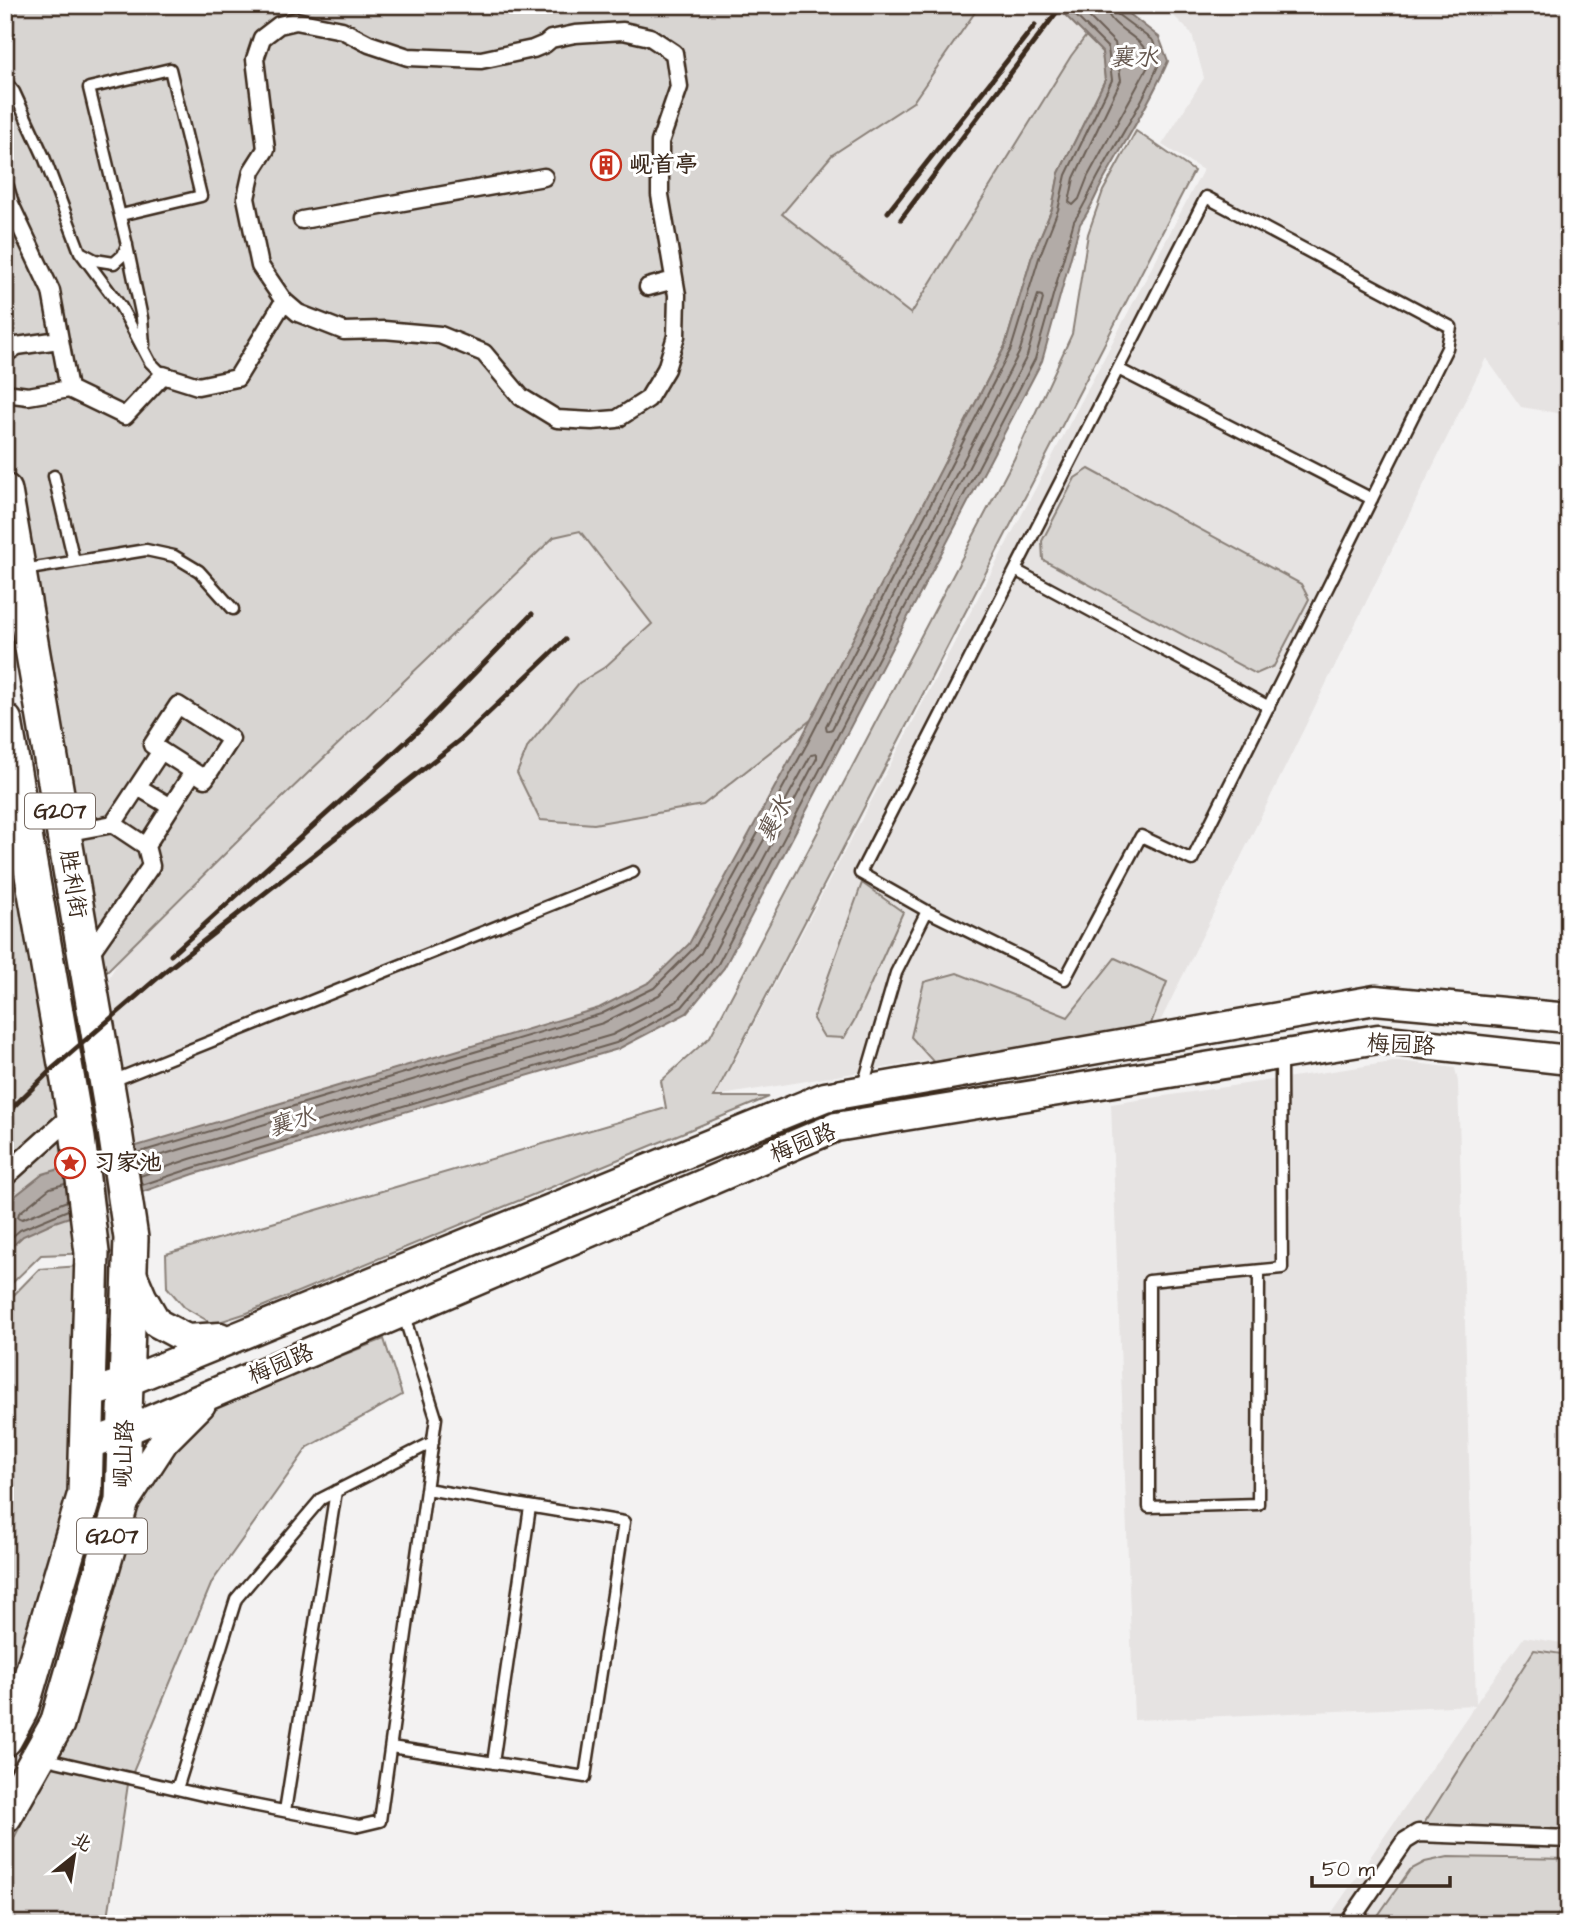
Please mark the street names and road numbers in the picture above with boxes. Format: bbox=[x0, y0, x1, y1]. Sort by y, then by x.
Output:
road number: G207 bbox=[25, 794, 95, 828]
street label: 胜利街 bbox=[52, 847, 94, 921]
street label: 梅园路 bbox=[1366, 1027, 1436, 1063]
street label: 梅园路 bbox=[765, 1115, 841, 1171]
street label: 梅园路 bbox=[243, 1336, 319, 1392]
street label: 岘山路 bbox=[107, 1419, 141, 1489]
road number: G207 bbox=[77, 1518, 147, 1554]

